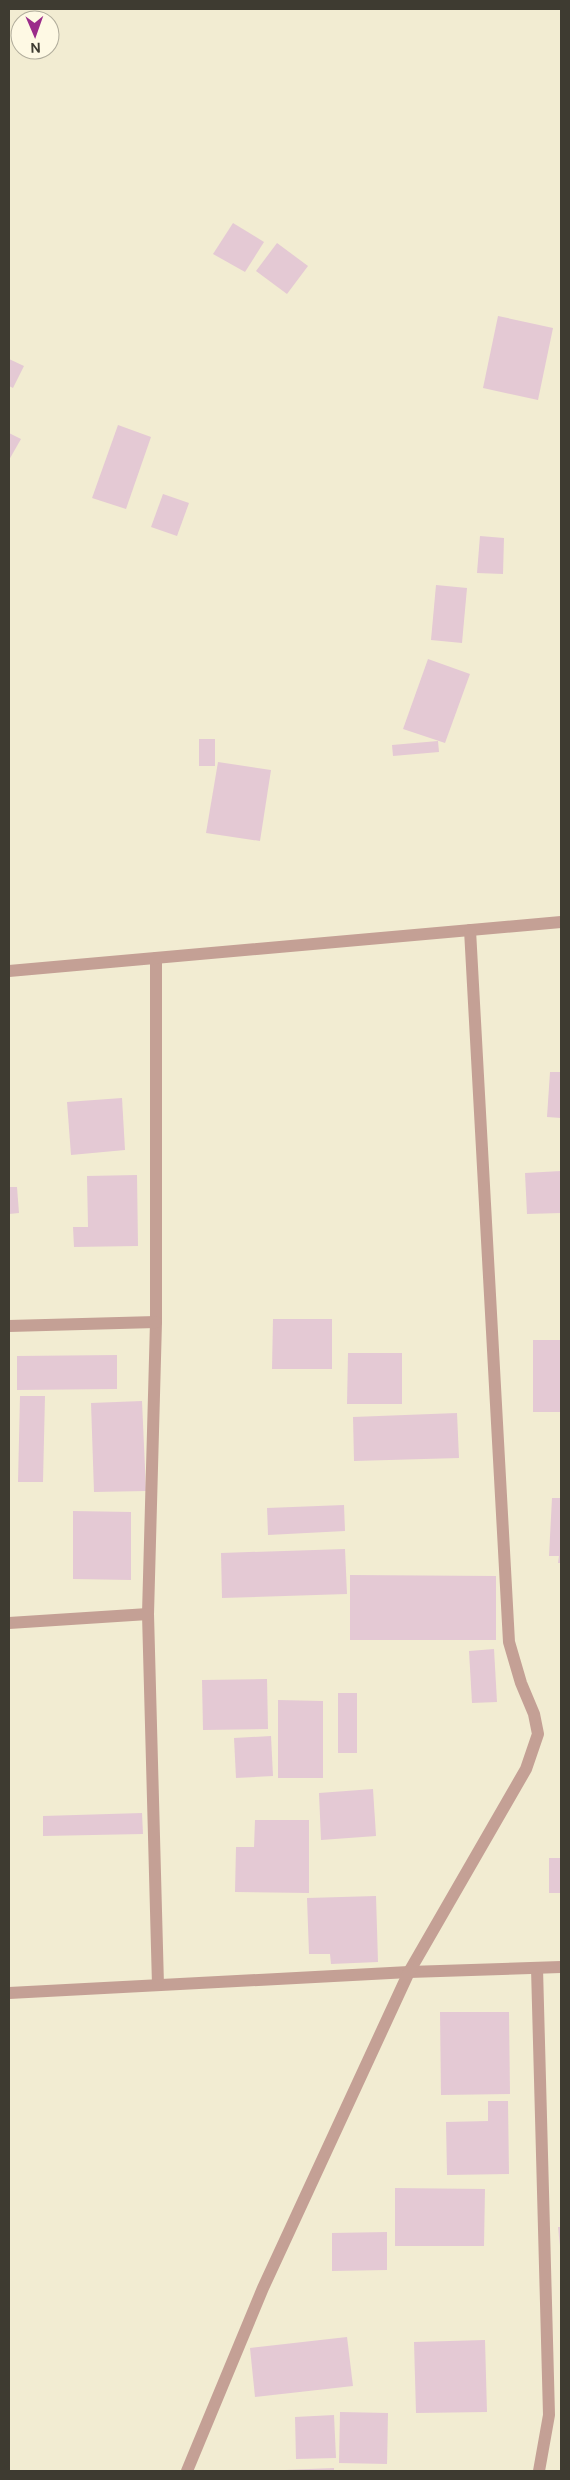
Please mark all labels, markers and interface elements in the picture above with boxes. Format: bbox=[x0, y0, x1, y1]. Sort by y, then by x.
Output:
north arrow bbox=[10, 10, 60, 60]
text: N bbox=[30, 39, 41, 57]

